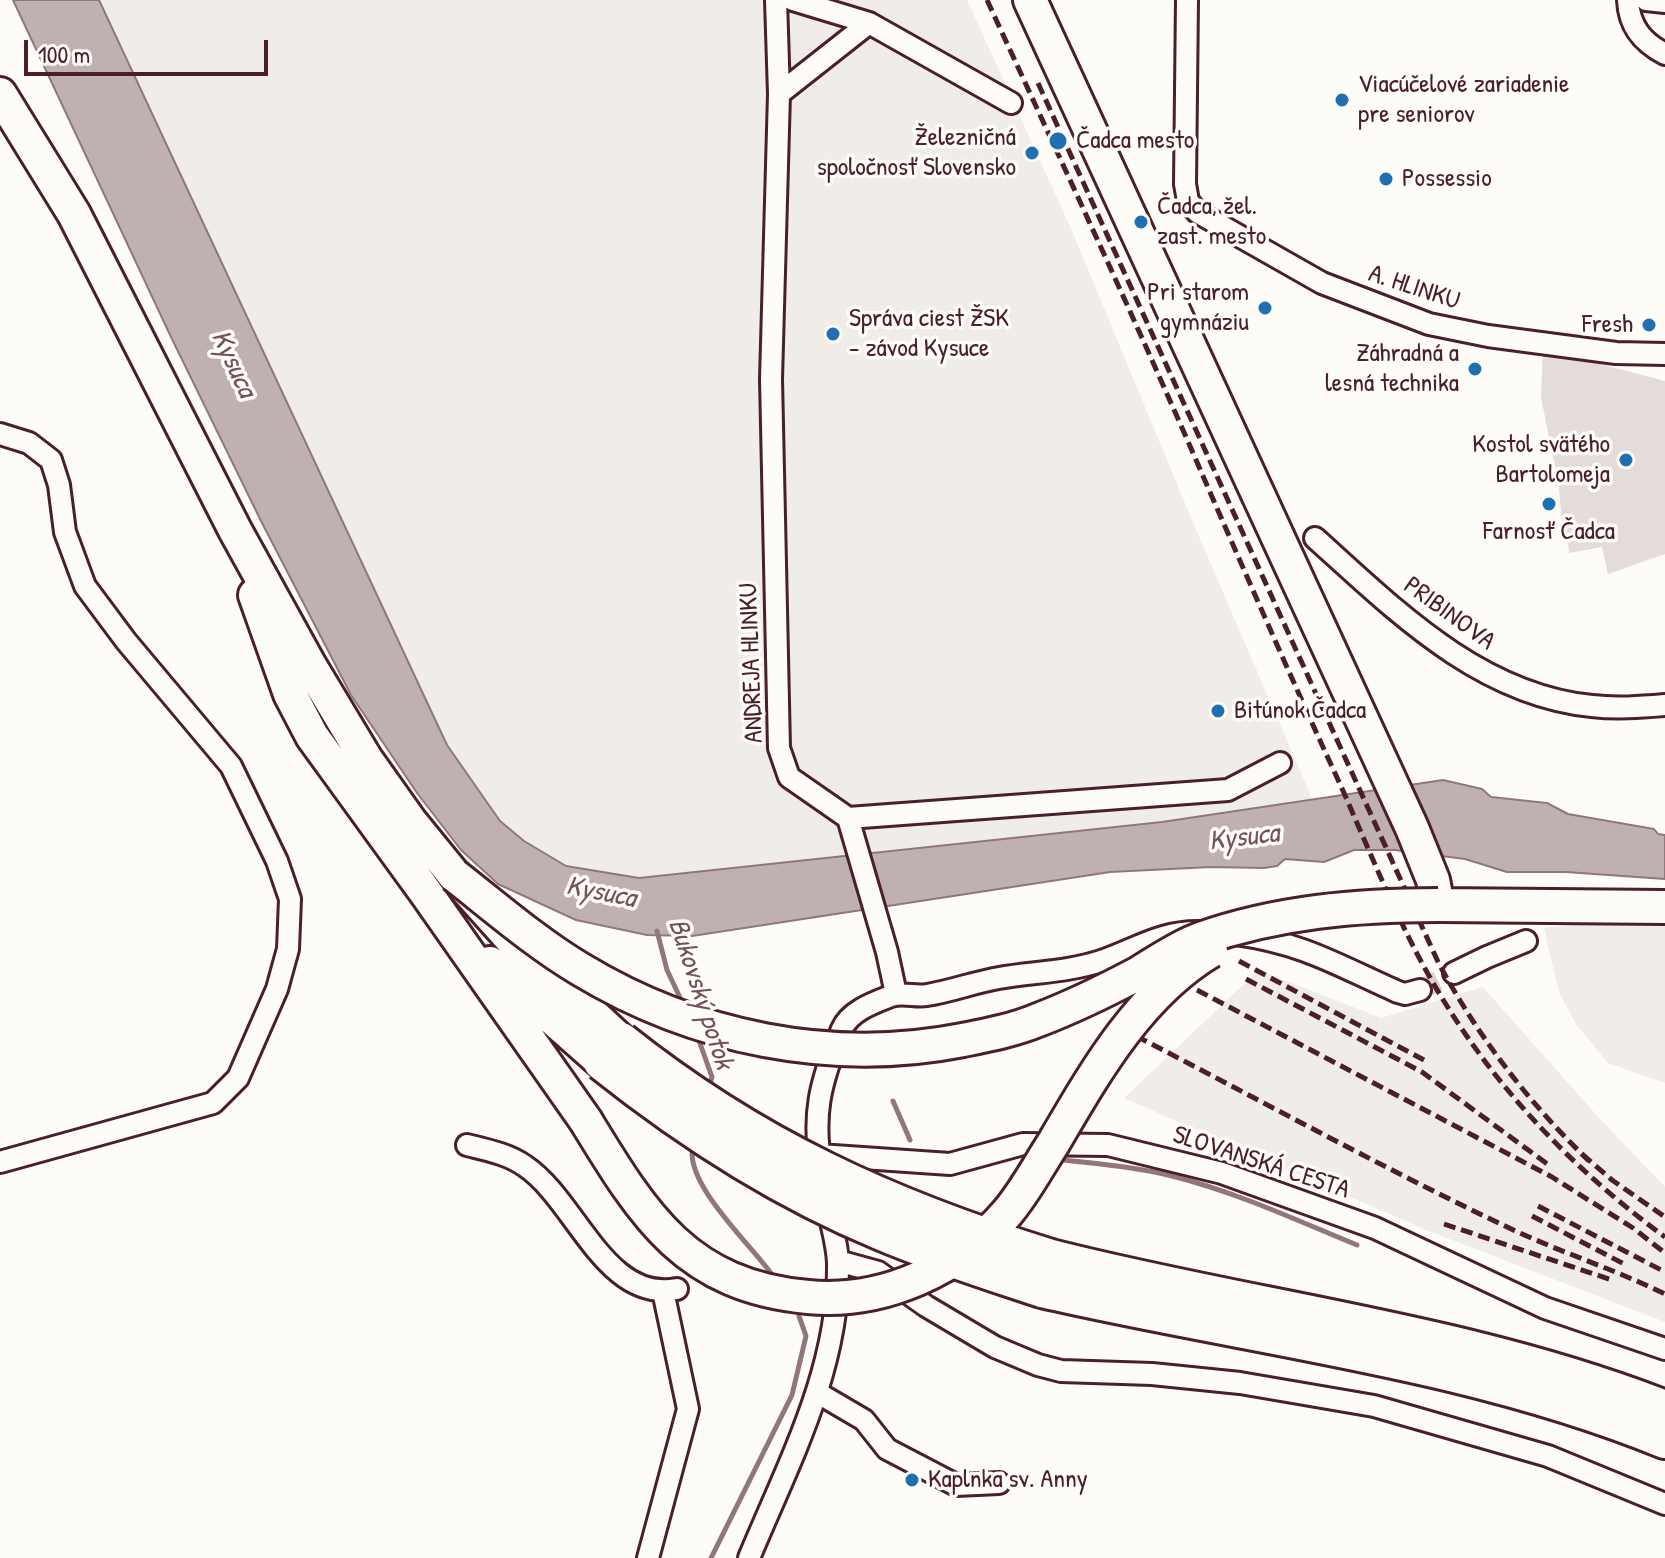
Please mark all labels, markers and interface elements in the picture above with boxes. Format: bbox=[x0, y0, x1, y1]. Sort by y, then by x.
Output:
scale bar bbox=[28, 24, 272, 74]
text: 100 m bbox=[38, 38, 90, 70]
place label: Viacúčelové zariadenie pre seniorov bbox=[1358, 69, 1569, 130]
marker: Viacúčelové zariadenie pre seniorov bbox=[1333, 91, 1351, 109]
place label: Železničná spoločnosť Slovensko bbox=[817, 122, 1016, 184]
place label: Čadca mesto bbox=[1076, 125, 1194, 157]
marker: Čadca mesto bbox=[1047, 130, 1069, 152]
marker: Železničná spoločnosť Slovensko bbox=[1023, 144, 1041, 162]
place label: Possessio bbox=[1402, 163, 1492, 195]
marker: Possessio bbox=[1377, 170, 1395, 188]
place label: Čadca, žel. zast. mesto bbox=[1157, 191, 1266, 252]
marker: Čadca, žel. zast. mesto bbox=[1132, 213, 1150, 231]
street label: A. HLINKU bbox=[1365, 259, 1463, 317]
place label: Pri starom gymnáziu bbox=[1147, 277, 1249, 338]
marker: Pri starom gymnáziu bbox=[1256, 299, 1274, 317]
place label: Správa ciest ŽSK - závod Kysuce bbox=[849, 303, 1009, 364]
place label: Fresh bbox=[1582, 309, 1633, 341]
marker: Fresh bbox=[1640, 316, 1658, 334]
water label: Kysuca bbox=[203, 325, 263, 403]
marker: Správa ciest ŽSK - závod Kysuce bbox=[824, 325, 842, 343]
place label: Záhradná a lesná technika bbox=[1325, 338, 1459, 400]
marker: Záhradná a lesná technika bbox=[1466, 360, 1484, 378]
place label: Kostol svätého Bartolomeja bbox=[1472, 429, 1610, 490]
marker: Kostol svätého Bartolomeja bbox=[1617, 451, 1635, 469]
marker: Farnosť Čadca bbox=[1540, 495, 1558, 513]
place label: Farnosť Čadca bbox=[1483, 516, 1615, 548]
street label: PRIBINOVA bbox=[1397, 570, 1501, 658]
street label: ANDREJA HLINKU bbox=[734, 582, 770, 744]
place label: Bitúnok Čadca bbox=[1234, 695, 1366, 727]
marker: Bitúnok Čadca bbox=[1209, 702, 1227, 720]
water label: Kysuca bbox=[1207, 817, 1281, 859]
water label: Kysuca bbox=[563, 870, 639, 916]
water label: Bukovský potok bbox=[660, 915, 740, 1073]
street label: SLOVANSKÁ CESTA bbox=[1169, 1120, 1353, 1206]
place label: Kaplnka sv. Anny bbox=[928, 1464, 1088, 1496]
marker: Kaplnka sv. Anny bbox=[903, 1471, 921, 1489]

